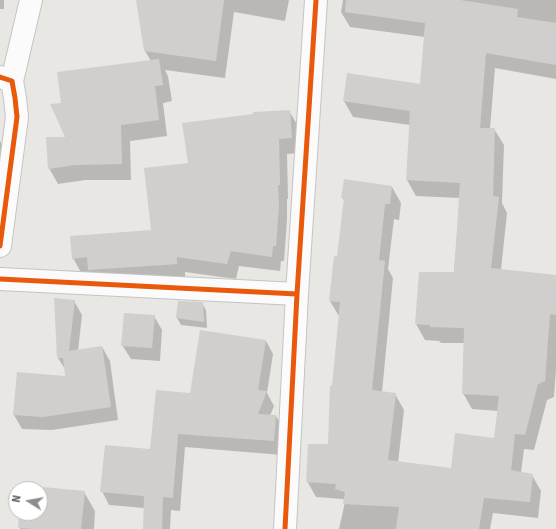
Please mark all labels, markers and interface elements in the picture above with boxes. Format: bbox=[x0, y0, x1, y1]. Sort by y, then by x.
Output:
north arrow bbox=[8, 481, 48, 521]
text: N bbox=[9, 494, 25, 504]

